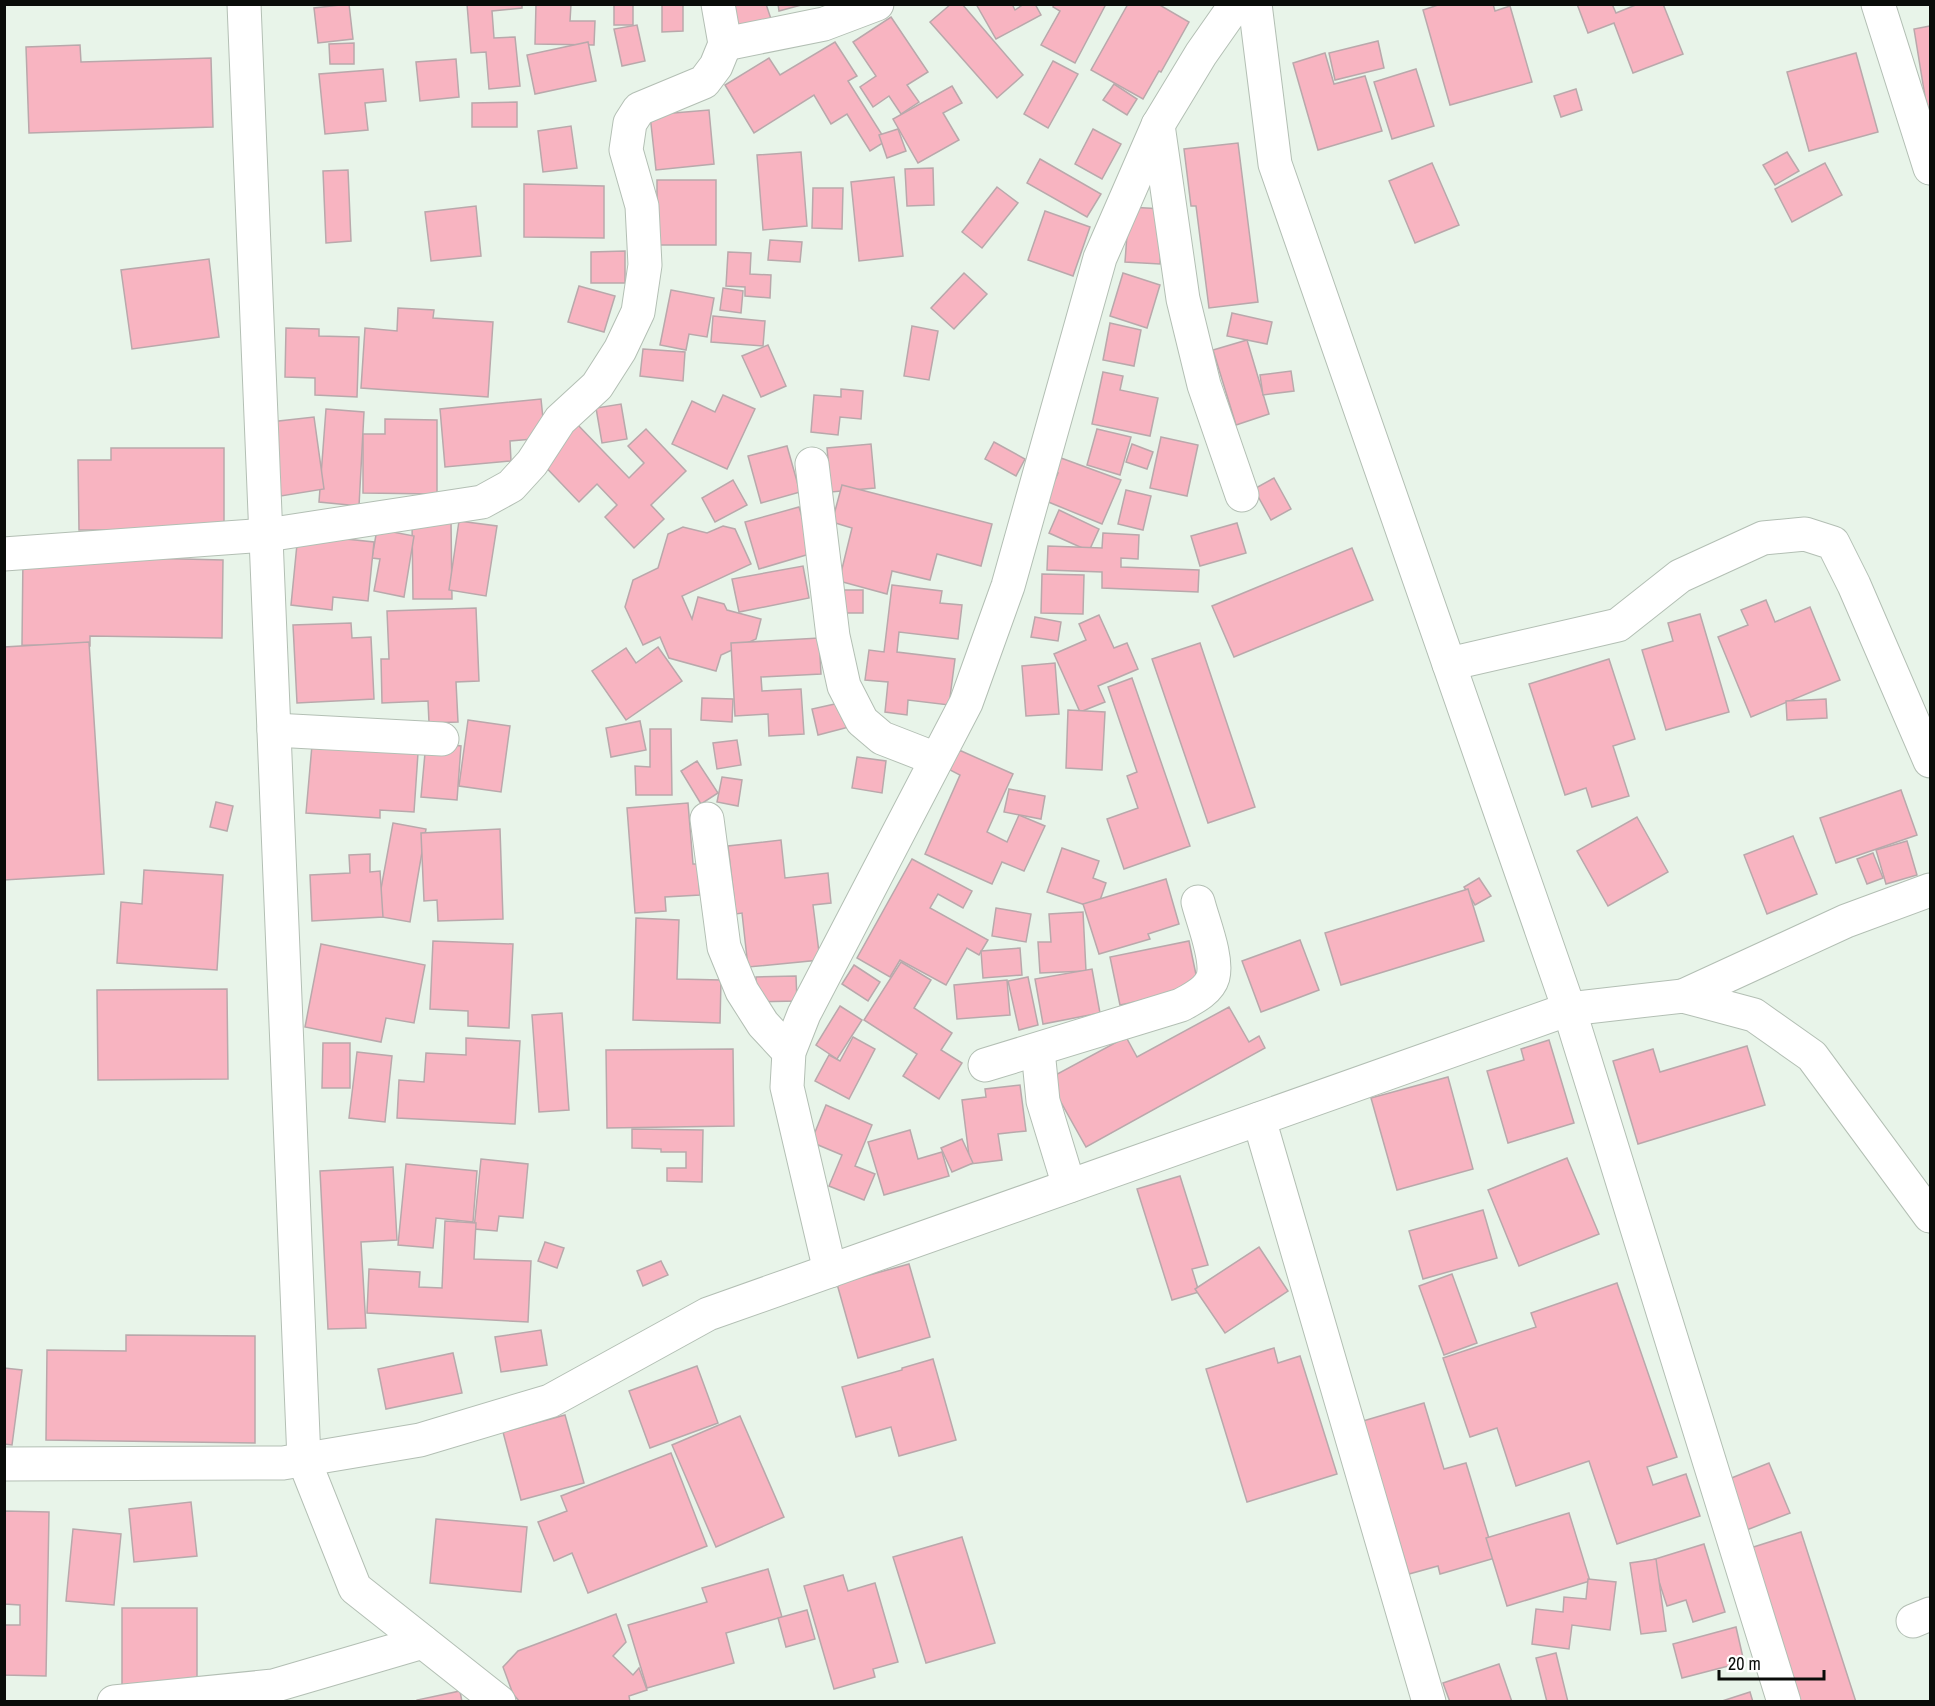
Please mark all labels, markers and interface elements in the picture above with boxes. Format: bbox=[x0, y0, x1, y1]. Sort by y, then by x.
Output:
scale bar bbox=[1719, 1643, 1824, 1681]
text: 20 m bbox=[1728, 1651, 1761, 1676]

